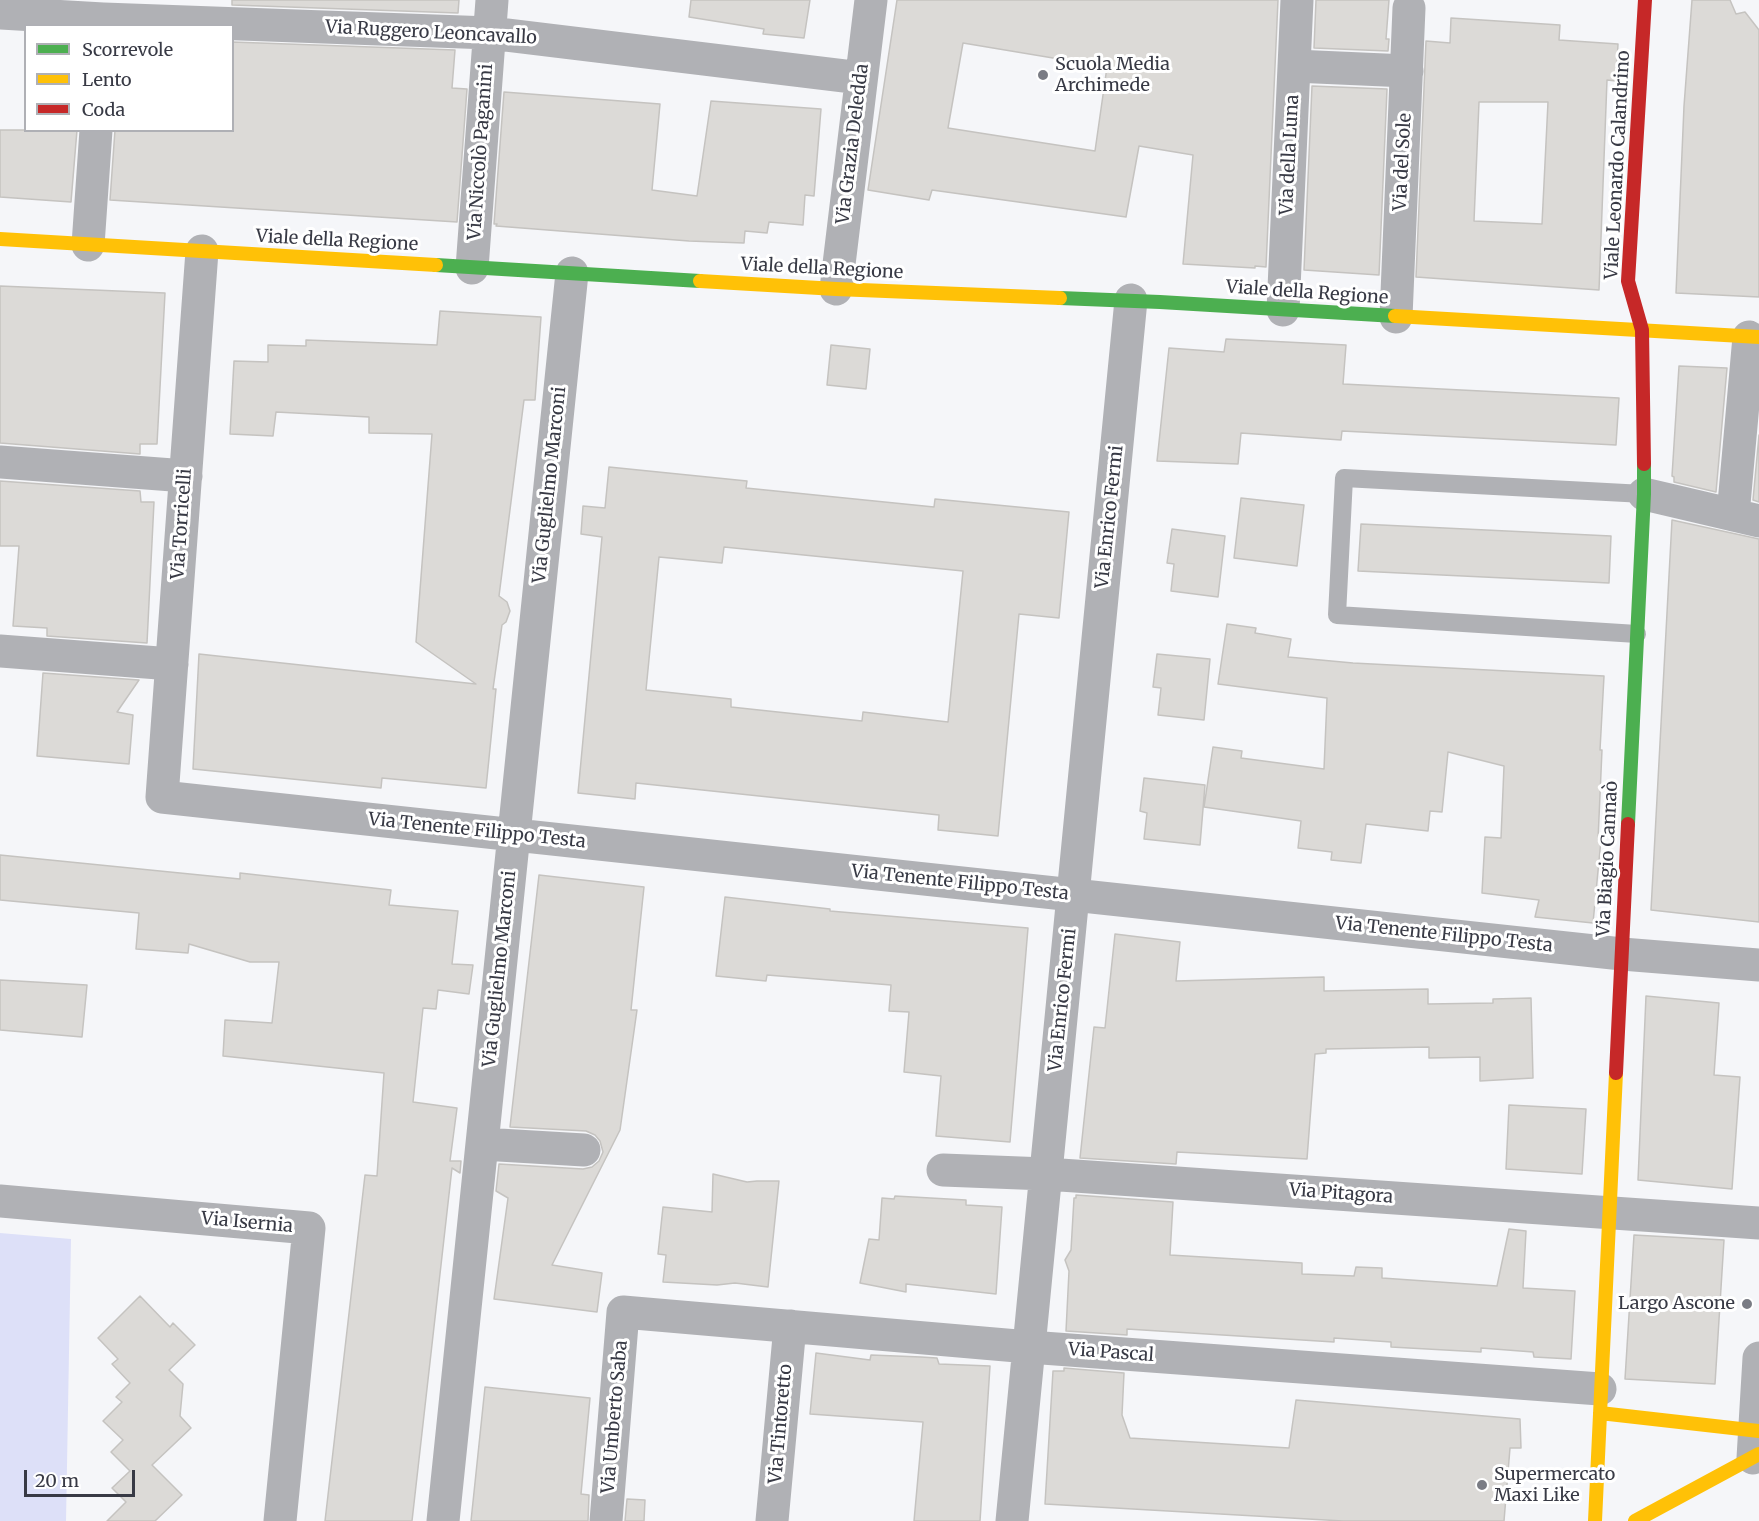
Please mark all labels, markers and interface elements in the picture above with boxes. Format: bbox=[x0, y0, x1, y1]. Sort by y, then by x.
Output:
street label: Via Ruggero Leoncavallo bbox=[325, 17, 537, 49]
legend bbox=[24, 24, 234, 132]
text: Scorrevole bbox=[82, 38, 173, 61]
street label: Viale Leonardo Calandrino bbox=[1601, 50, 1635, 280]
place label: Scuola Media Archimede bbox=[1055, 54, 1170, 97]
street label: Via Niccolò Paganini bbox=[464, 63, 498, 241]
street label: Via Grazia Deledda bbox=[832, 63, 874, 225]
text: Lento bbox=[82, 68, 132, 91]
marker: Scuola Media Archimede bbox=[1036, 68, 1050, 82]
street label: Via della Luna bbox=[1276, 94, 1304, 216]
text: Coda bbox=[82, 98, 125, 121]
street label: Via del Sole bbox=[1390, 112, 1416, 212]
street label: Viale della Regione bbox=[255, 226, 419, 256]
street label: Viale della Regione bbox=[740, 254, 904, 284]
street label: Viale della Regione bbox=[1225, 277, 1389, 309]
street label: Via Guglielmo Marconi bbox=[529, 386, 571, 584]
street label: Via Enrico Fermi bbox=[1092, 444, 1128, 590]
street label: Via Torricelli bbox=[167, 468, 197, 580]
street label: Via Biagio Cannaò bbox=[1593, 780, 1623, 938]
street label: Via Tenente Filippo Testa bbox=[367, 809, 587, 853]
street label: Via Tenente Filippo Testa bbox=[850, 861, 1070, 905]
street label: Via Guglielmo Marconi bbox=[479, 870, 521, 1068]
street label: Via Tenente Filippo Testa bbox=[1334, 913, 1554, 957]
street label: Via Enrico Fermi bbox=[1045, 927, 1081, 1073]
street label: Via Pitagora bbox=[1288, 1180, 1394, 1208]
street label: Via Isernia bbox=[200, 1208, 294, 1238]
place label: Largo Ascone bbox=[1618, 1293, 1735, 1315]
marker: Largo Ascone bbox=[1740, 1297, 1754, 1311]
street label: Via Pascal bbox=[1067, 1339, 1155, 1367]
street label: Via Umberto Saba bbox=[598, 1340, 632, 1494]
street label: Via Tintoretto bbox=[765, 1363, 797, 1485]
scale bar bbox=[27, 1458, 138, 1496]
place label: Supermercato Maxi Like bbox=[1494, 1464, 1615, 1506]
text: 20 m bbox=[35, 1469, 79, 1492]
marker: Supermercato Maxi Like bbox=[1475, 1478, 1489, 1492]

